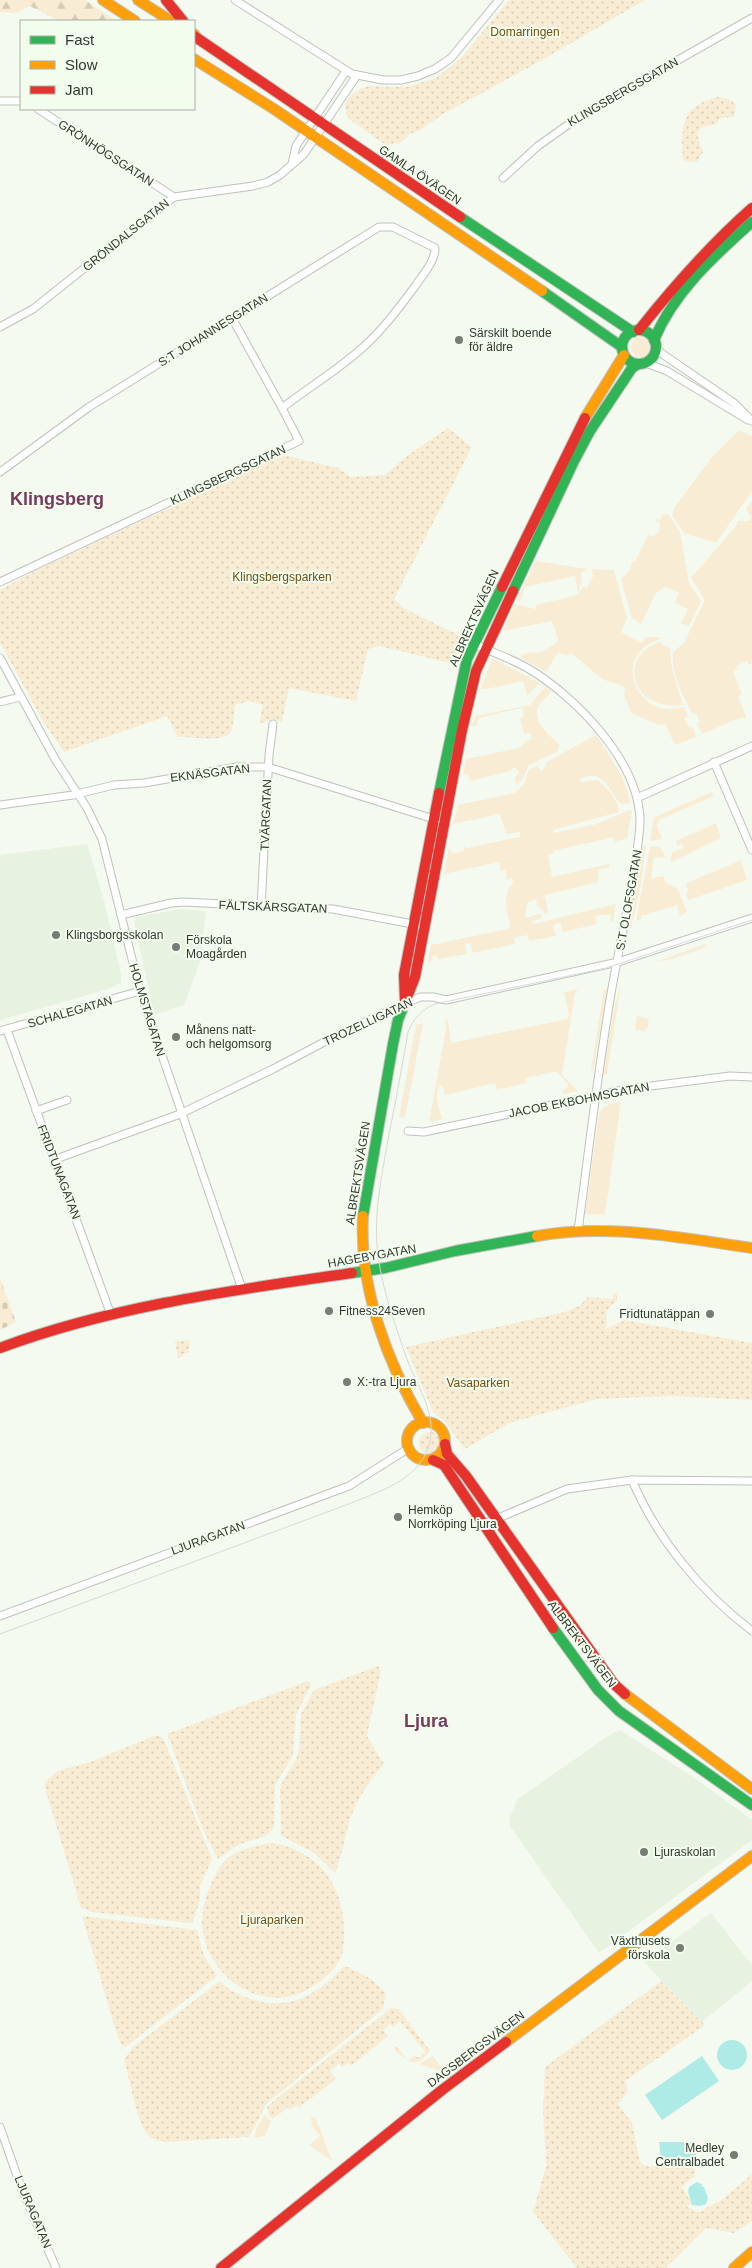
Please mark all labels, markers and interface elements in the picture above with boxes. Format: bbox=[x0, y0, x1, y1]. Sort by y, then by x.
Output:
legend bbox=[20, 20, 195, 110]
park label: Domarringen bbox=[490, 25, 560, 39]
text: Fast bbox=[65, 31, 95, 48]
street label: KLINGSBERGSGATAN bbox=[565, 55, 681, 129]
text: Slow bbox=[65, 56, 98, 73]
text: Jam bbox=[65, 81, 93, 98]
street label: GRÖNHÖGSGATAN bbox=[56, 117, 156, 189]
street label: GAMLA ÖVÄGEN bbox=[376, 142, 464, 208]
street label: GRÖNDALSGATAN bbox=[80, 196, 172, 274]
street label: S:T JOHANNESGATAN bbox=[156, 290, 270, 370]
place label: Särskilt boende för äldre bbox=[469, 326, 552, 354]
marker: Särskilt boende för äldre bbox=[453, 334, 465, 346]
street label: KLINGSBERGSGATAN bbox=[168, 442, 288, 508]
district label: Klingsberg bbox=[10, 489, 104, 509]
street label: ALBREKTSVÄGEN bbox=[446, 567, 502, 669]
park label: Klingsbergsparken bbox=[232, 570, 332, 584]
street label: EKNÄSGATAN bbox=[169, 761, 251, 785]
street label: TVÄRGATAN bbox=[258, 779, 274, 851]
street label: S:T OLOFSGATAN bbox=[613, 849, 645, 951]
street label: FÄLTSKÄRSGATAN bbox=[218, 898, 328, 916]
place label: Klingsborgsskolan bbox=[66, 928, 163, 942]
marker: Klingsborgsskolan bbox=[50, 929, 62, 941]
place label: Förskola Moagården bbox=[186, 933, 247, 961]
marker: Förskola Moagården bbox=[170, 941, 182, 953]
street label: HOLMSTAGATAN bbox=[126, 962, 168, 1058]
street label: SCHALEGATAN bbox=[26, 993, 114, 1031]
street label: TROZELLIGATAN bbox=[321, 995, 415, 1049]
place label: Månens natt- och helgomsorg bbox=[186, 1023, 271, 1051]
marker: Månens natt- och helgomsorg bbox=[170, 1031, 182, 1043]
street label: JACOB EKBOHMSGATAN bbox=[508, 1079, 650, 1121]
street label: ALBREKTSVÄGEN bbox=[343, 1120, 373, 1226]
street label: FRIDTUNAGATAN bbox=[35, 1123, 83, 1221]
street label: HAGEBYGATAN bbox=[327, 1241, 417, 1271]
place label: Fitness24Seven bbox=[339, 1304, 425, 1318]
marker: Fitness24Seven bbox=[323, 1305, 335, 1317]
place label: Fridtunatäppan bbox=[619, 1307, 700, 1321]
marker: Fridtunatäppan bbox=[704, 1308, 716, 1320]
place label: X:-tra Ljura bbox=[357, 1375, 417, 1389]
marker: X:-tra Ljura bbox=[341, 1376, 353, 1388]
park label: Vasaparken bbox=[446, 1376, 510, 1390]
place label: Hemköp Norrköping Ljura bbox=[408, 1503, 497, 1531]
marker: Hemköp Norrköping Ljura bbox=[392, 1511, 404, 1523]
street label: LJURAGATAN bbox=[169, 1518, 247, 1558]
street label: ALBREKTSVÄGEN bbox=[545, 1598, 619, 1690]
district label: Ljura bbox=[404, 1711, 449, 1731]
place label: Ljuraskolan bbox=[654, 1845, 715, 1859]
marker: Ljuraskolan bbox=[638, 1846, 650, 1858]
park label: Ljuraparken bbox=[240, 1913, 304, 1927]
place label: Växthusets förskola bbox=[611, 1934, 670, 1962]
marker: Växthusets förskola bbox=[674, 1942, 686, 1954]
street label: DAGSBERGSVÄGEN bbox=[425, 2008, 527, 2090]
place label: Medley Centralbadet bbox=[655, 2141, 725, 2169]
marker: Medley Centralbadet bbox=[728, 2149, 740, 2161]
street label: LJURAGATAN bbox=[11, 2174, 55, 2250]

